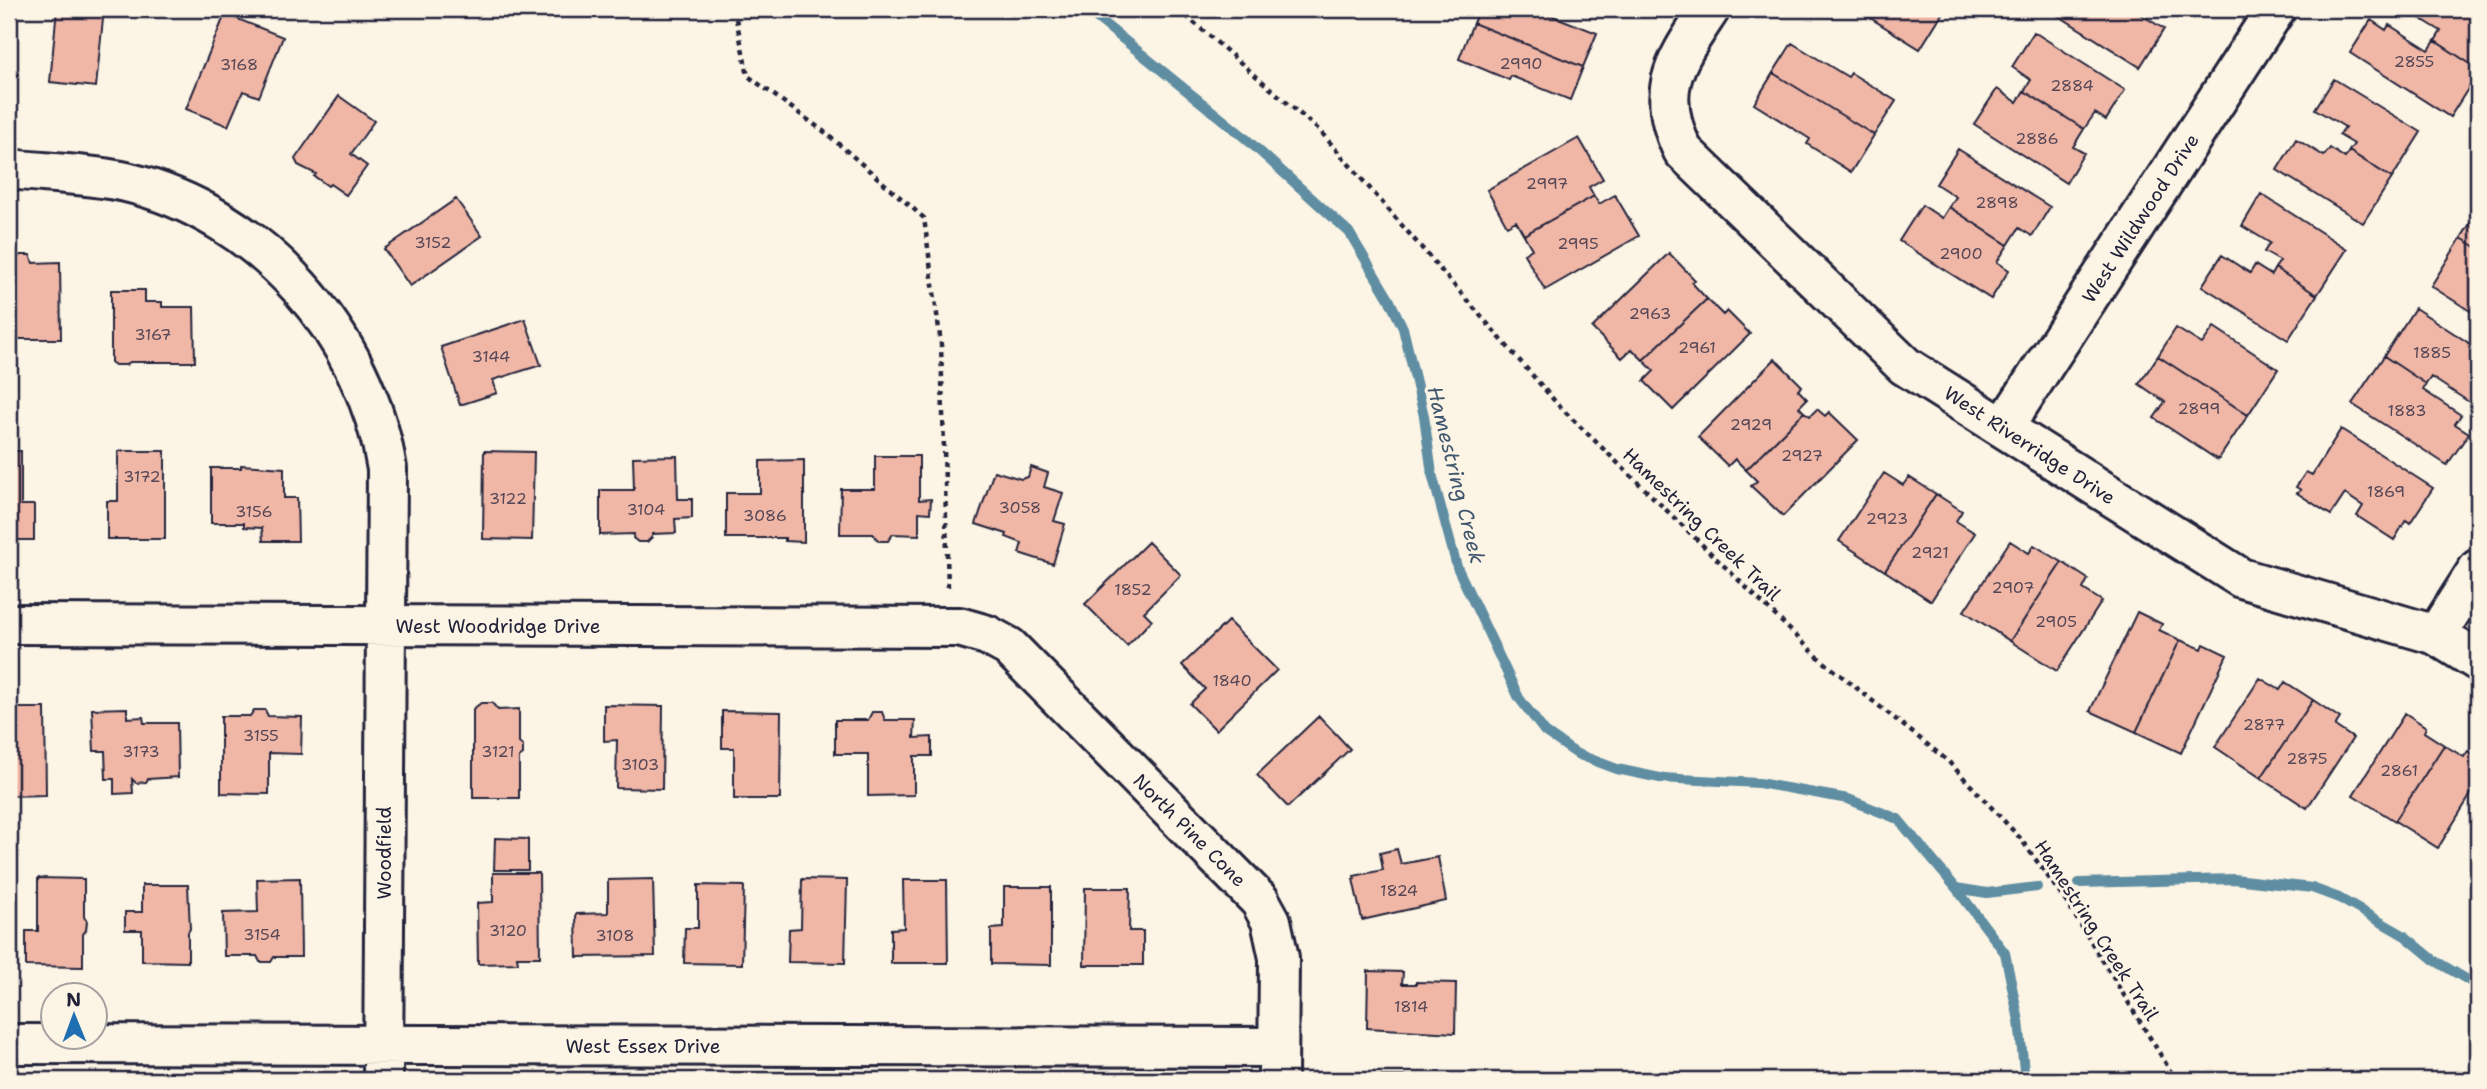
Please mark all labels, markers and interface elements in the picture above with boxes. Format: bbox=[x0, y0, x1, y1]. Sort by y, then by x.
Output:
house number: 2855 bbox=[2394, 51, 2434, 72]
house number: 2990 bbox=[1499, 53, 1543, 74]
house number: 3168 bbox=[220, 54, 258, 75]
house number: 2884 bbox=[2050, 75, 2094, 96]
house number: 2886 bbox=[2015, 128, 2059, 149]
street label: West Wildwood Drive bbox=[2076, 129, 2205, 308]
house number: 2997 bbox=[1526, 173, 1568, 194]
house number: 2898 bbox=[1975, 192, 2019, 213]
house number: 3152 bbox=[415, 232, 451, 253]
house number: 2995 bbox=[1557, 233, 1599, 254]
house number: 2900 bbox=[1939, 243, 1983, 264]
house number: 2963 bbox=[1629, 303, 1671, 324]
house number: 3167 bbox=[134, 324, 172, 345]
house number: 2961 bbox=[1678, 337, 1716, 358]
house number: 1885 bbox=[2413, 342, 2451, 363]
house number: 3144 bbox=[472, 346, 510, 367]
street label: West Riverridge Drive bbox=[1939, 381, 2120, 510]
water label: Hamestring Creek bbox=[1420, 383, 1492, 567]
house number: 2899 bbox=[2178, 398, 2220, 419]
house number: 1883 bbox=[2388, 400, 2426, 421]
house number: 2929 bbox=[1730, 414, 1772, 435]
street label: Hamestring Creek Trail bbox=[1617, 442, 1786, 607]
house number: 2927 bbox=[1781, 445, 1823, 466]
house number: 3172 bbox=[123, 466, 161, 487]
house number: 1869 bbox=[2367, 481, 2405, 502]
house number: 3122 bbox=[489, 488, 527, 509]
house number: 3058 bbox=[999, 497, 1041, 518]
house number: 3104 bbox=[627, 499, 665, 520]
house number: 3156 bbox=[235, 501, 273, 522]
house number: 3086 bbox=[743, 505, 787, 526]
house number: 2923 bbox=[1866, 508, 1908, 529]
house number: 2921 bbox=[1911, 542, 1949, 563]
house number: 2907 bbox=[1992, 577, 2034, 598]
house number: 1852 bbox=[1114, 579, 1152, 600]
house number: 2905 bbox=[2035, 611, 2077, 632]
street label: West Woodridge Drive bbox=[396, 614, 600, 639]
house number: 1840 bbox=[1212, 670, 1252, 691]
house number: 2877 bbox=[2243, 714, 2285, 735]
house number: 3155 bbox=[243, 725, 279, 746]
house number: 3173 bbox=[122, 741, 160, 762]
house number: 3121 bbox=[481, 741, 515, 762]
house number: 2875 bbox=[2286, 748, 2328, 769]
house number: 3103 bbox=[621, 754, 659, 775]
house number: 2861 bbox=[2380, 760, 2418, 781]
street label: North Pine Cone bbox=[1128, 768, 1252, 892]
street label: Woodfield bbox=[372, 807, 397, 899]
street label: Hamestring Creek Trail bbox=[2029, 835, 2164, 1026]
house number: 1824 bbox=[1380, 880, 1418, 901]
house number: 3120 bbox=[489, 920, 527, 941]
house number: 3154 bbox=[243, 924, 281, 945]
house number: 3108 bbox=[596, 925, 634, 946]
north arrow bbox=[38, 981, 108, 1050]
text: N bbox=[66, 987, 81, 1012]
house number: 1814 bbox=[1394, 996, 1428, 1017]
street label: West Essex Drive bbox=[565, 1034, 721, 1059]

